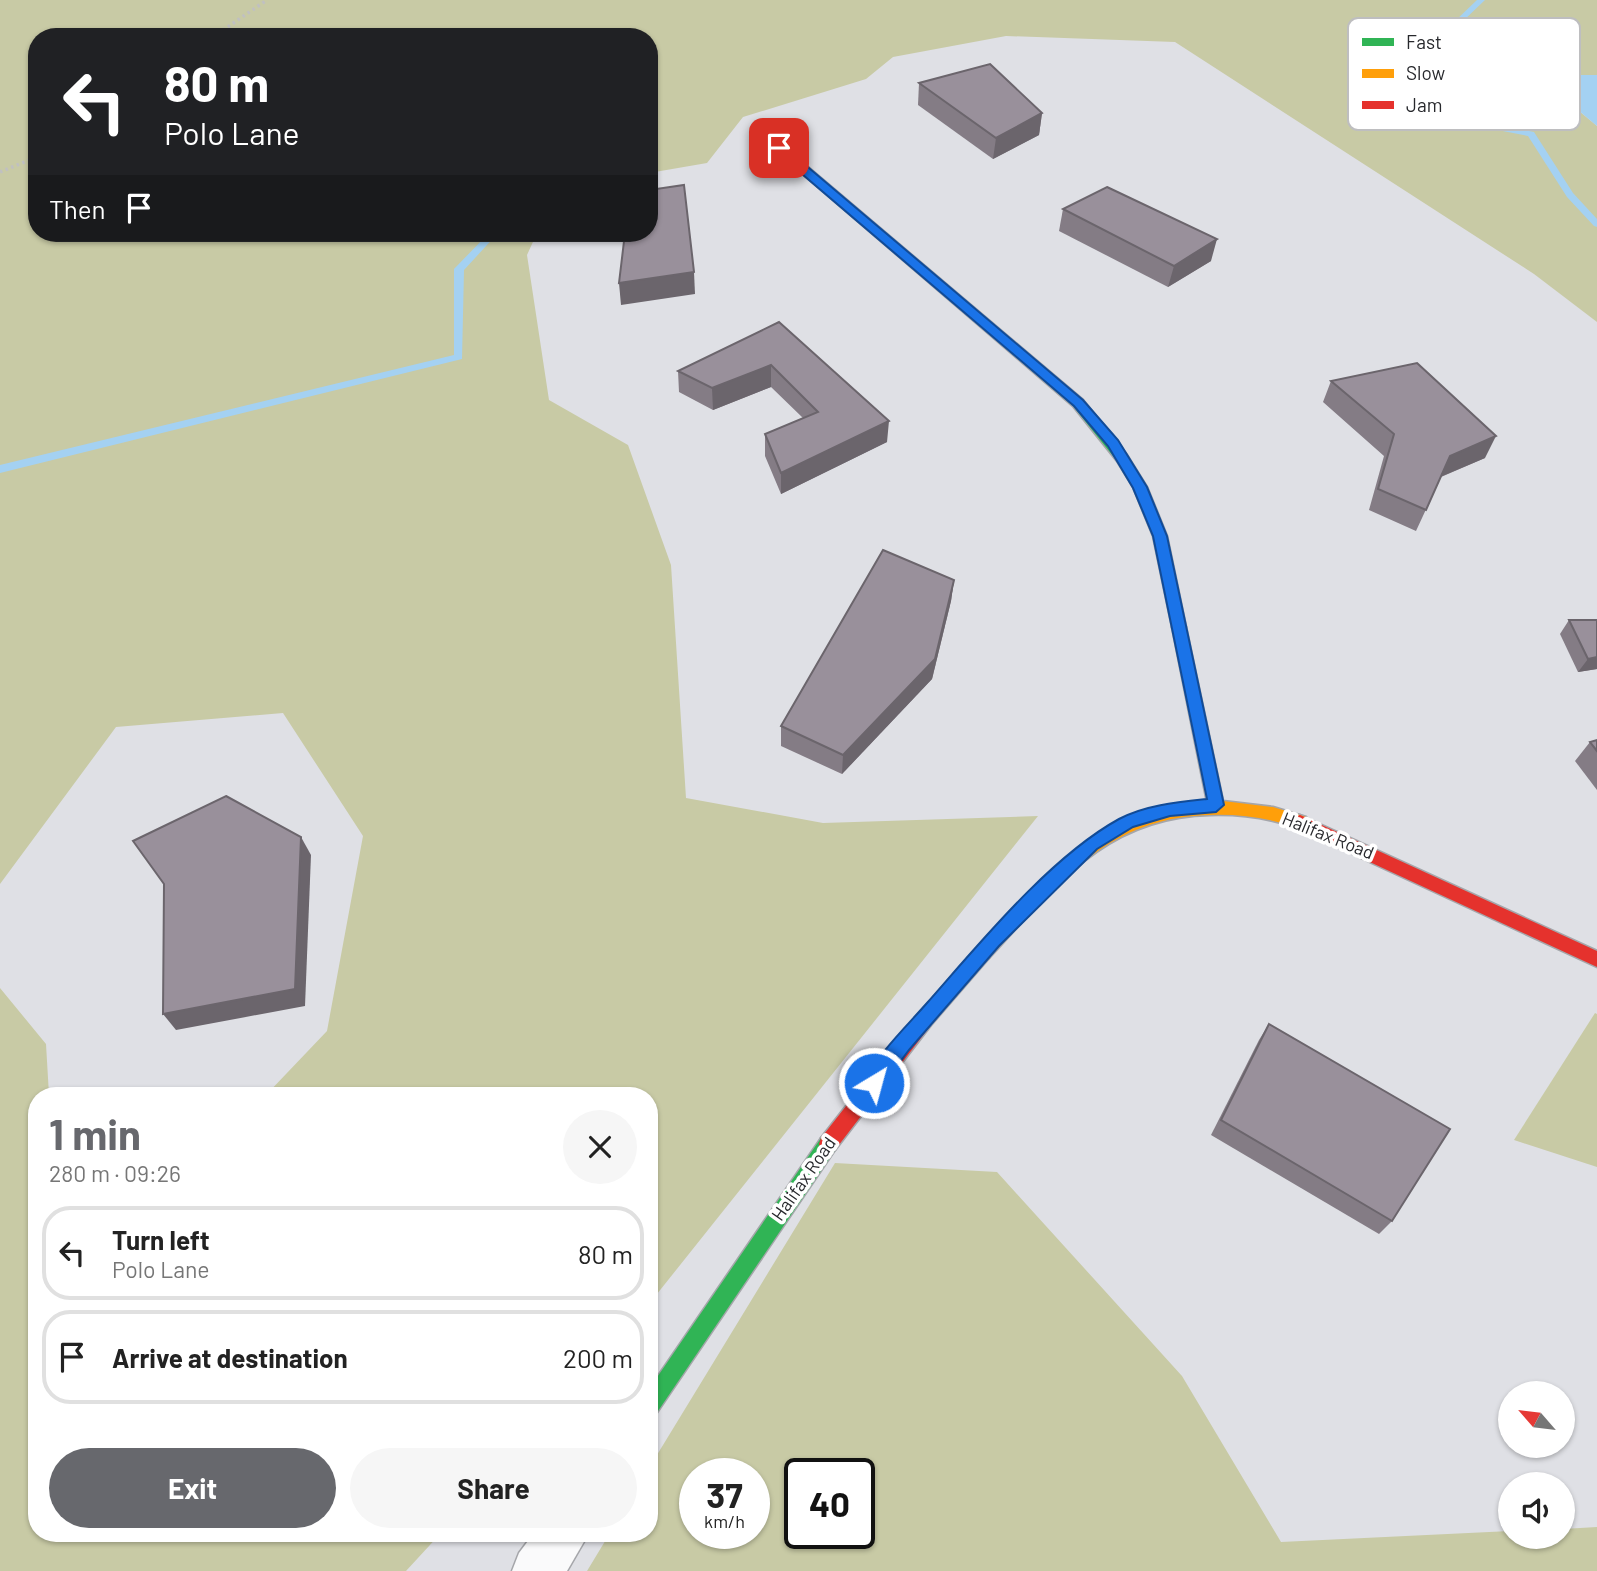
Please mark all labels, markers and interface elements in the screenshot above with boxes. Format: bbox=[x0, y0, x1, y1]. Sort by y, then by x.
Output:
legend bbox=[1348, 18, 1580, 130]
text: Fast bbox=[1406, 30, 1442, 53]
text: 80 m bbox=[164, 53, 269, 112]
icon: left bbox=[49, 56, 140, 147]
text: Slow bbox=[1406, 61, 1445, 84]
text: Jam bbox=[1406, 93, 1442, 116]
text: Polo Lane bbox=[164, 113, 300, 151]
pin bbox=[749, 118, 809, 178]
icon: arrive bbox=[760, 129, 798, 167]
icon: arrive bbox=[120, 189, 158, 227]
text: Then bbox=[49, 193, 106, 224]
street label: Halifax Road bbox=[1279, 807, 1377, 863]
position arrow bbox=[837, 1046, 911, 1120]
text: 1 min bbox=[49, 1108, 141, 1158]
button: close bbox=[563, 1110, 637, 1184]
street label: Halifax Road bbox=[766, 1132, 840, 1224]
text: 280 m · 09:26 bbox=[49, 1159, 181, 1187]
text: Turn left bbox=[112, 1224, 210, 1255]
icon: left bbox=[53, 1234, 91, 1272]
text: 80 m bbox=[578, 1238, 633, 1269]
text: Polo Lane bbox=[112, 1255, 209, 1283]
icon: arrive bbox=[53, 1338, 91, 1376]
text: Arrive at destination bbox=[112, 1342, 348, 1373]
text: 200 m bbox=[563, 1342, 633, 1373]
north arrow bbox=[1498, 1381, 1575, 1458]
map controls bbox=[1498, 1381, 1575, 1549]
button: Exit bbox=[49, 1448, 336, 1528]
button: Share bbox=[350, 1448, 637, 1528]
speed limit sign: 40 bbox=[784, 1458, 875, 1549]
button: sound bbox=[1498, 1472, 1575, 1549]
text: 37 bbox=[706, 1473, 743, 1515]
text: km/h bbox=[704, 1510, 745, 1532]

